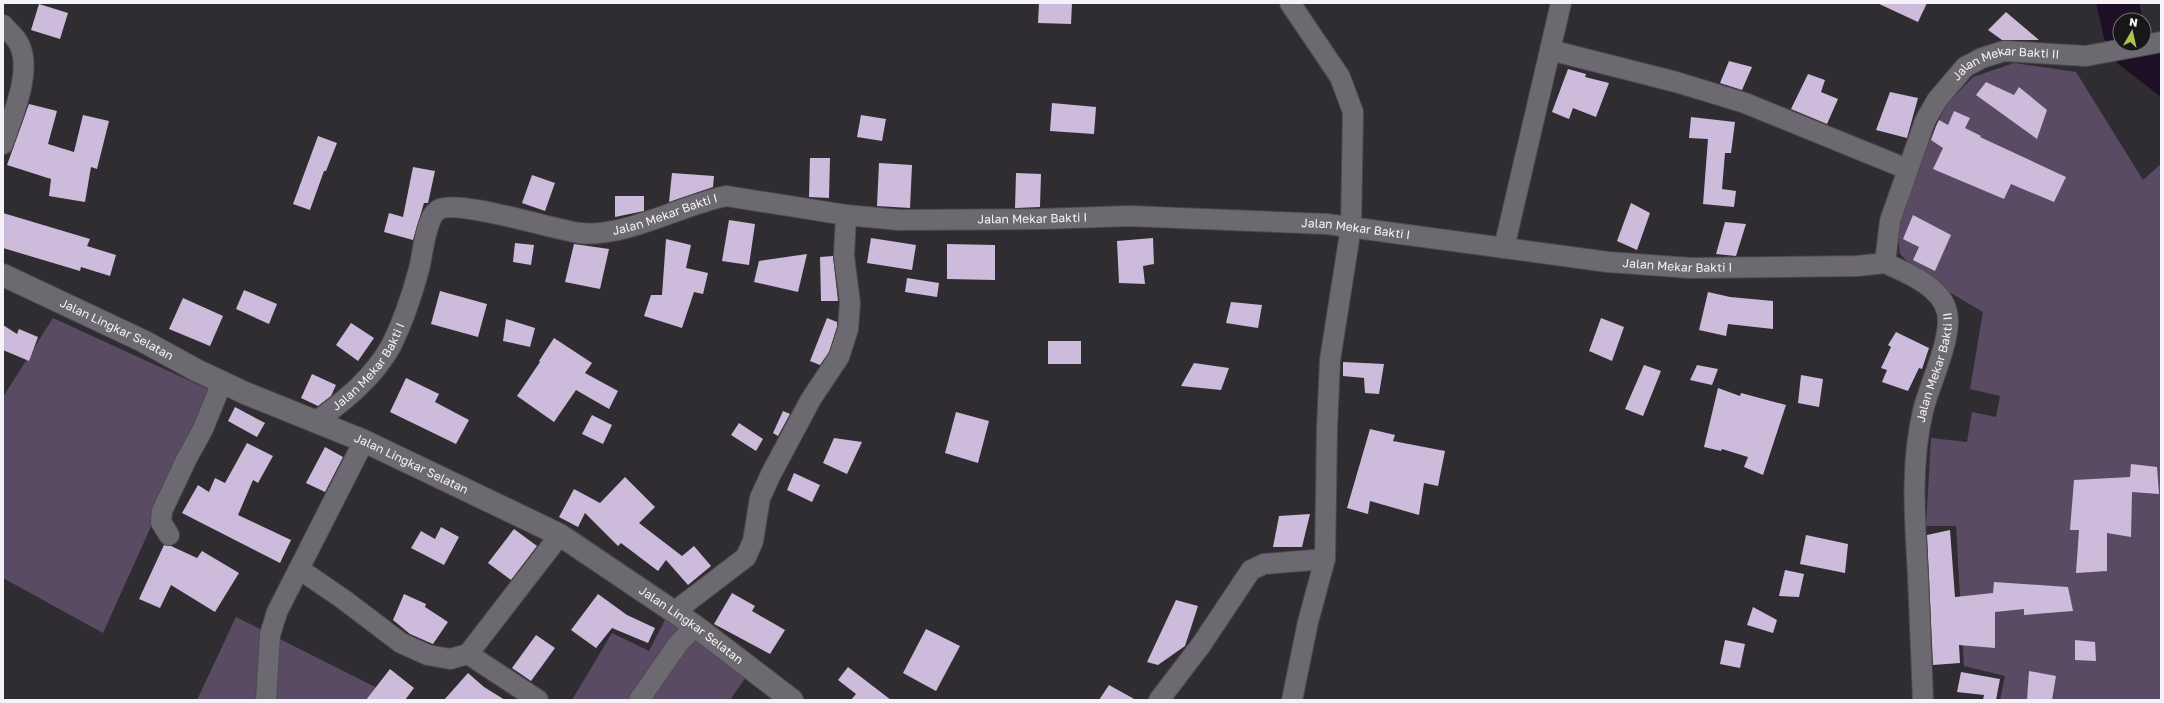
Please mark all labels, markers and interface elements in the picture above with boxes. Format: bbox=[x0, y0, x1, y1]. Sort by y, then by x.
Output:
north arrow bbox=[2112, 12, 2152, 52]
text: N bbox=[2128, 15, 2139, 29]
street label: Jalan Mekar Bakti II bbox=[1949, 43, 2060, 84]
street label: Jalan Mekar Bakti I bbox=[611, 190, 719, 238]
street label: Jalan Mekar Bakti I bbox=[977, 209, 1087, 226]
street label: Jalan Mekar Bakti I bbox=[1301, 215, 1411, 242]
street label: Jalan Mekar Bakti I bbox=[1622, 255, 1732, 275]
street label: Jalan Lingkar Selatan bbox=[58, 295, 176, 363]
street label: Jalan Mekar Bakti II bbox=[1913, 312, 1955, 424]
street label: Jalan Mekar Bakti I bbox=[329, 320, 408, 414]
street label: Jalan Lingkar Selatan bbox=[352, 430, 471, 497]
street label: Jalan Lingkar Selatan bbox=[636, 582, 746, 667]

